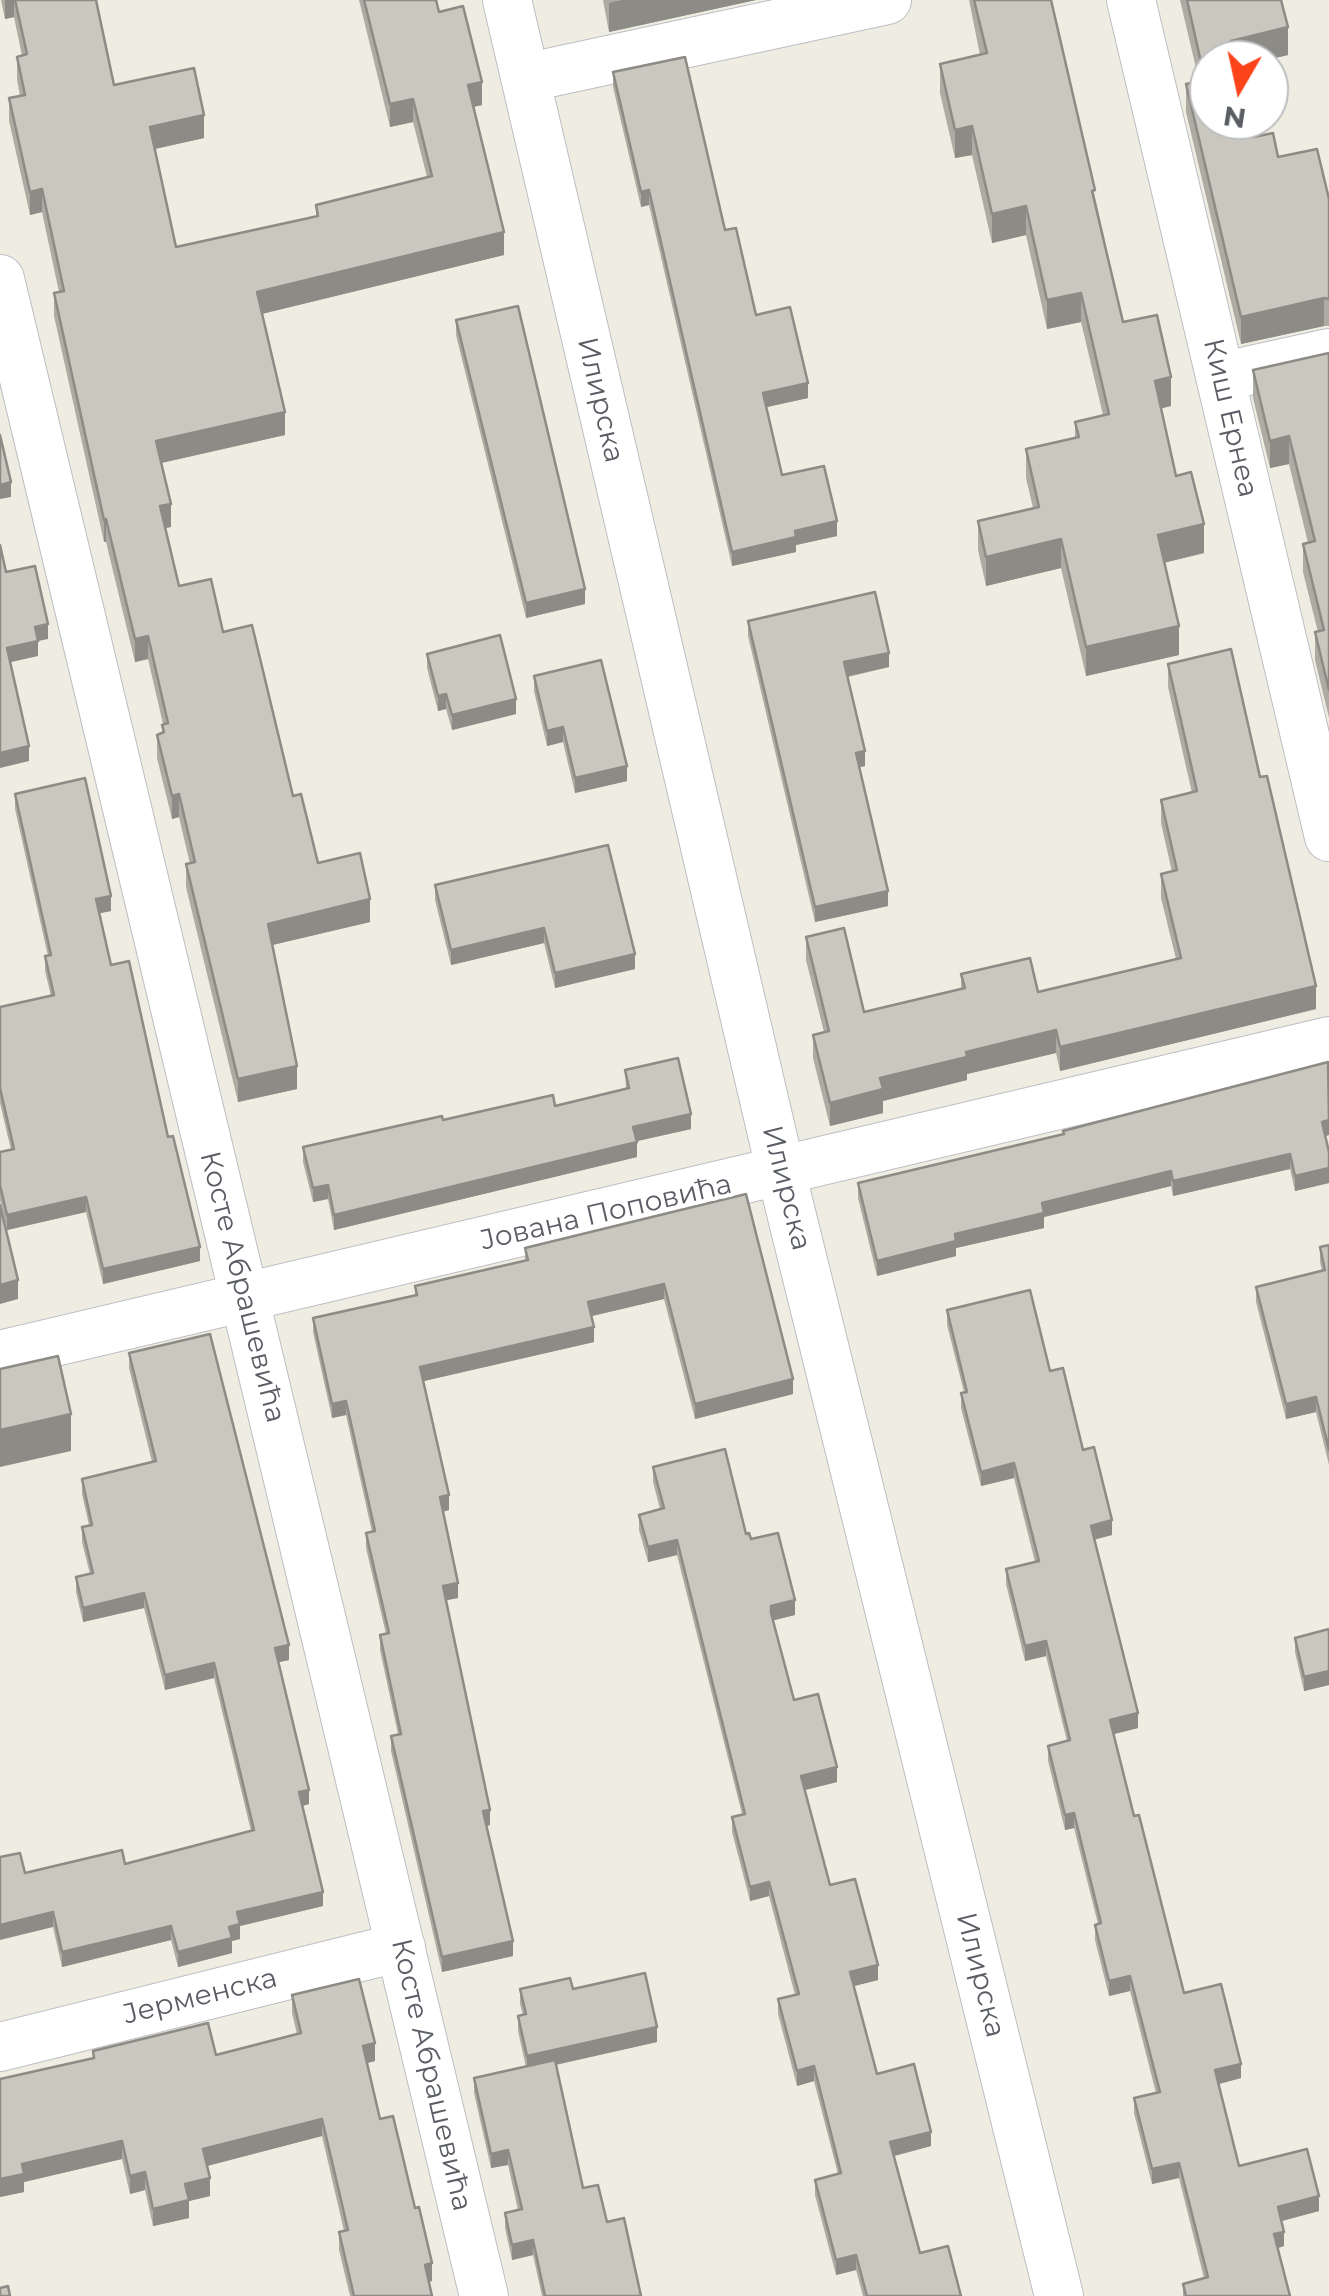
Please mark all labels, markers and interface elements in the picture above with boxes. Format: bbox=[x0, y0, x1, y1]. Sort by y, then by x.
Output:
north arrow bbox=[1189, 40, 1289, 140]
text: N bbox=[1221, 99, 1248, 136]
street label: Илирска bbox=[569, 334, 631, 466]
street label: Киш Ернеа bbox=[1195, 335, 1265, 501]
street label: Илирска bbox=[754, 1122, 818, 1254]
street label: Косте Абрашевића bbox=[192, 1148, 292, 1426]
street label: Јована Поповића bbox=[477, 1168, 735, 1258]
street label: Илирска bbox=[948, 1909, 1012, 2041]
street label: Косте Абрашевића bbox=[383, 1936, 479, 2214]
street label: Јерменска bbox=[119, 1962, 281, 2032]

